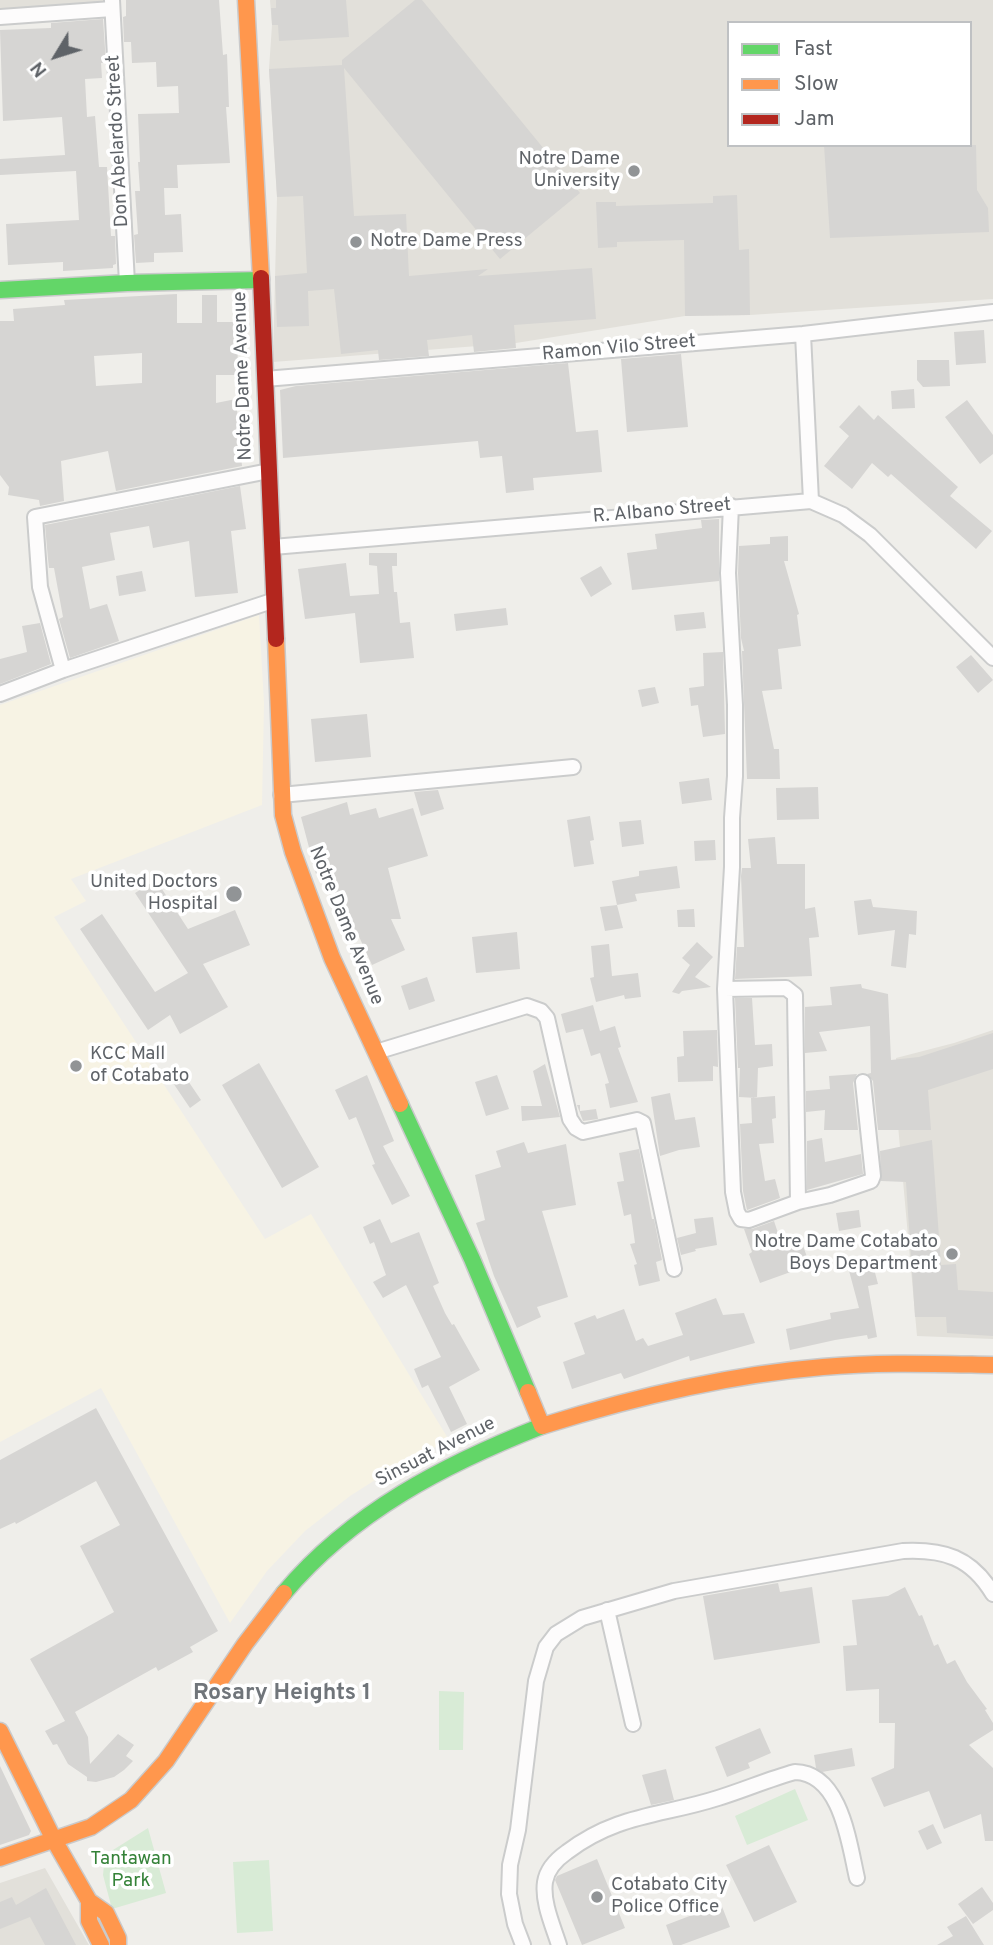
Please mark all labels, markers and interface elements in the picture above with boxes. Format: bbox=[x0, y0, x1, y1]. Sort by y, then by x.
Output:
north arrow bbox=[21, 21, 91, 91]
legend bbox=[727, 21, 972, 147]
text: Fast bbox=[794, 36, 833, 63]
street label: Don Abelardo Street bbox=[103, 54, 135, 228]
text: N bbox=[26, 56, 53, 82]
text: Slow bbox=[794, 71, 839, 98]
text: Jam bbox=[794, 106, 835, 133]
place label: Notre Dame University bbox=[519, 149, 620, 193]
marker: Notre Dame University bbox=[626, 163, 642, 179]
place label: Notre Dame Press bbox=[370, 231, 523, 253]
marker: Notre Dame Press bbox=[348, 234, 364, 250]
street label: Notre Dame Avenue bbox=[230, 291, 258, 461]
street label: Ramon Vilo Street bbox=[541, 331, 697, 367]
street label: R. Albano Street bbox=[592, 495, 732, 529]
street label: Notre Dame Avenue bbox=[303, 843, 387, 1009]
place label: United Doctors Hospital bbox=[90, 872, 218, 916]
marker: United Doctors Hospital bbox=[224, 884, 244, 904]
place label: KCC Mall of Cotabato bbox=[90, 1044, 189, 1088]
marker: KCC Mall of Cotabato bbox=[68, 1058, 84, 1074]
place label: Notre Dame Cotabato Boys Department bbox=[754, 1232, 938, 1276]
marker: Notre Dame Cotabato Boys Department bbox=[944, 1246, 960, 1262]
street label: Sinsuat Avenue bbox=[372, 1413, 500, 1493]
district label: Rosary Heights 1 bbox=[193, 1680, 371, 1708]
park label: Tantawan Park bbox=[90, 1849, 172, 1893]
place label: Cotabato City Police Office bbox=[611, 1875, 728, 1919]
marker: Cotabato City Police Office bbox=[589, 1889, 605, 1905]

